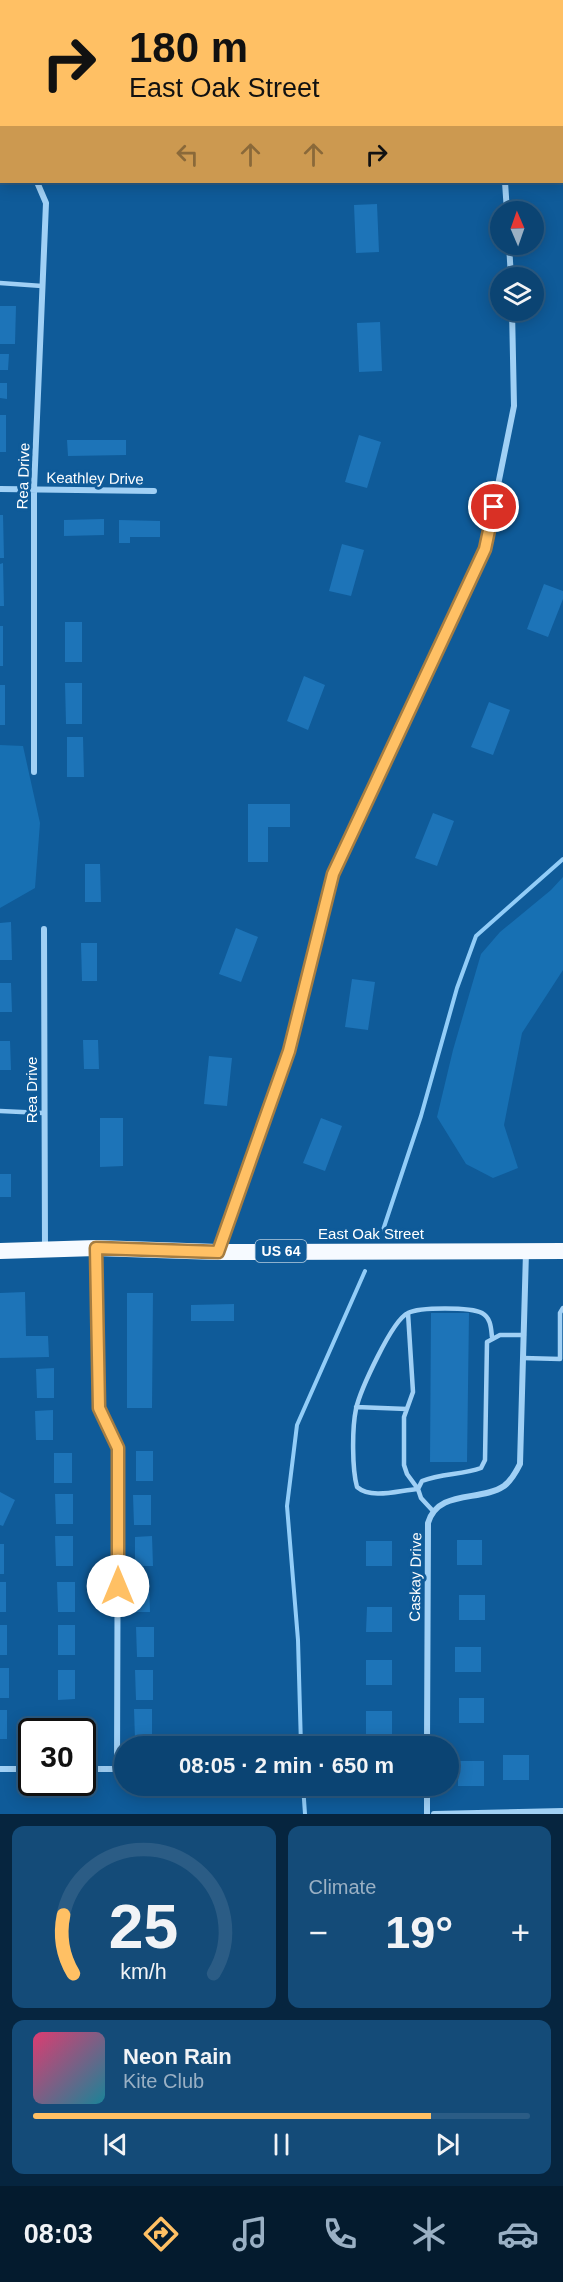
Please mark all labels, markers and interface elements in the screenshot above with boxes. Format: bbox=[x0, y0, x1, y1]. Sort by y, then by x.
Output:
icon: right bbox=[30, 24, 108, 102]
text: 180 m bbox=[129, 24, 248, 71]
text: East Oak Street bbox=[129, 73, 320, 103]
icon: left bbox=[171, 138, 204, 171]
icon: ahead bbox=[234, 138, 267, 171]
icon: ahead bbox=[297, 138, 330, 171]
icon: right bbox=[360, 138, 393, 171]
north arrow bbox=[490, 201, 544, 255]
map controls bbox=[490, 201, 544, 321]
button: layers bbox=[490, 267, 544, 321]
street label: Rea Drive bbox=[13, 442, 33, 510]
street label: Keathley Drive bbox=[46, 469, 144, 487]
pin bbox=[468, 481, 519, 532]
icon: arrive bbox=[477, 490, 510, 523]
street label: Rea Drive bbox=[23, 1057, 40, 1123]
street label: East Oak Street bbox=[318, 1225, 425, 1242]
road number: US 64 bbox=[256, 1240, 306, 1262]
street label: Caskay Drive bbox=[406, 1532, 424, 1622]
position arrow bbox=[86, 1554, 150, 1618]
speed limit sign: 30 bbox=[18, 1718, 96, 1796]
text: 08:05 · 2 min · 650 m bbox=[179, 1753, 394, 1778]
text: Climate bbox=[309, 1876, 376, 1898]
text: 25 bbox=[109, 1892, 178, 1961]
text: 19° bbox=[385, 1907, 453, 1958]
text: − bbox=[309, 1914, 328, 1951]
text: + bbox=[511, 1914, 530, 1951]
text: km/h bbox=[121, 1960, 167, 1984]
text: Neon Rain bbox=[123, 2044, 232, 2069]
text: Kite Club bbox=[123, 2070, 204, 2092]
icon: previous bbox=[99, 2128, 132, 2161]
icon: pause bbox=[265, 2128, 298, 2161]
icon: next bbox=[431, 2128, 464, 2161]
icon: directions bbox=[140, 2213, 182, 2255]
icon: music bbox=[229, 2213, 271, 2255]
icon: phone bbox=[319, 2213, 361, 2255]
icon: climate bbox=[408, 2213, 450, 2255]
icon: car bbox=[497, 2213, 539, 2255]
text: 08:03 bbox=[24, 2219, 93, 2249]

